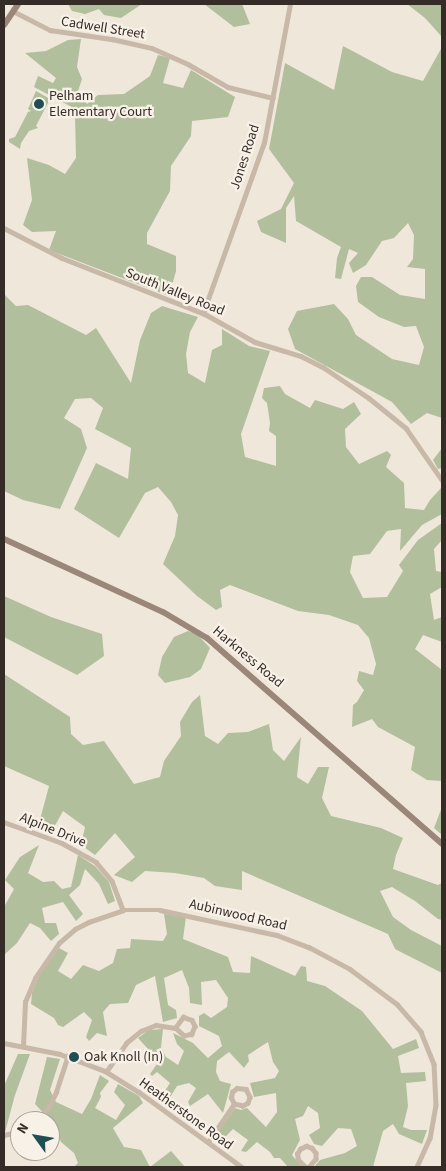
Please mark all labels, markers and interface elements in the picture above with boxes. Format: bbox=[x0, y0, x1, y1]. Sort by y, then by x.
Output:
street label: Cadwell Street bbox=[60, 13, 146, 43]
place label: Pelham Elementary Court bbox=[49, 88, 152, 120]
marker: Pelham Elementary Court bbox=[33, 98, 45, 110]
street label: Jones Road bbox=[227, 122, 263, 192]
street label: South Valley Road bbox=[123, 264, 227, 320]
street label: Harkness Road bbox=[209, 623, 287, 691]
street label: Alpine Drive bbox=[17, 809, 89, 851]
street label: Aubinwood Road bbox=[187, 896, 289, 934]
place label: Oak Knoll (In) bbox=[84, 1049, 163, 1065]
marker: Oak Knoll (In) bbox=[68, 1051, 80, 1063]
street label: Heatherstone Road bbox=[136, 1074, 236, 1154]
north arrow bbox=[10, 1111, 60, 1161]
text: N bbox=[12, 1119, 34, 1138]

